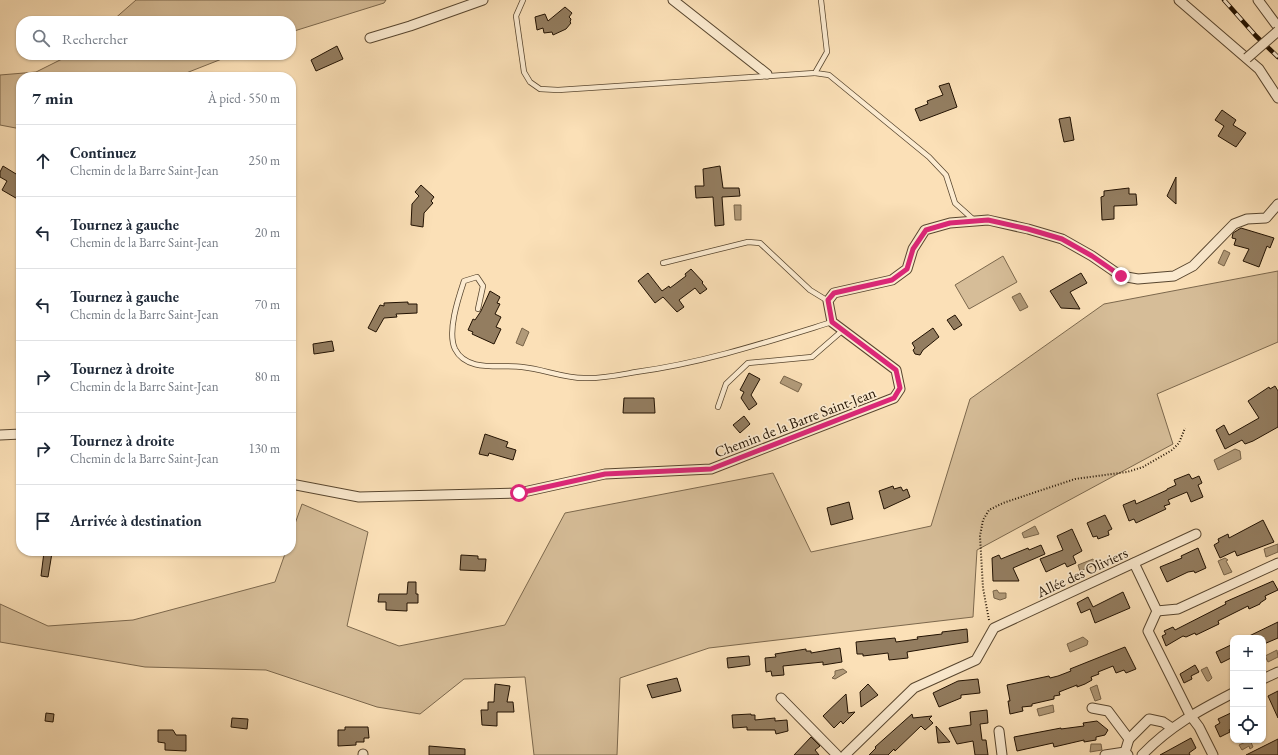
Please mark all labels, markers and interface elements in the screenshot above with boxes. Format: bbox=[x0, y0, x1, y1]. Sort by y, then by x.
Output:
search box bbox=[16, 16, 296, 60]
icon: search bbox=[30, 27, 52, 49]
text: Rechercher bbox=[62, 29, 128, 48]
text: 7 min bbox=[32, 87, 73, 109]
text: À pied · 550 m bbox=[208, 90, 280, 107]
text: Continuez bbox=[70, 143, 136, 162]
icon: ahead bbox=[32, 150, 54, 172]
text: 250 m bbox=[249, 152, 280, 169]
text: Chemin de la Barre Saint-Jean bbox=[70, 162, 219, 179]
text: Tournez à gauche bbox=[70, 215, 179, 234]
icon: left bbox=[32, 222, 54, 244]
text: 20 m bbox=[255, 224, 280, 241]
text: Chemin de la Barre Saint-Jean bbox=[70, 234, 219, 251]
route end bbox=[1112, 267, 1130, 285]
text: Tournez à gauche bbox=[70, 287, 179, 306]
icon: left bbox=[32, 294, 54, 316]
text: 70 m bbox=[255, 296, 280, 313]
text: Chemin de la Barre Saint-Jean bbox=[70, 306, 219, 323]
text: Tournez à droite bbox=[70, 359, 174, 378]
icon: right bbox=[32, 366, 54, 388]
text: 80 m bbox=[255, 368, 280, 385]
text: Chemin de la Barre Saint-Jean bbox=[70, 378, 219, 395]
street label: Chemin de la Barre Saint-Jean bbox=[712, 382, 878, 462]
text: Tournez à droite bbox=[70, 431, 174, 450]
icon: right bbox=[32, 438, 54, 460]
text: 130 m bbox=[249, 440, 280, 457]
text: Chemin de la Barre Saint-Jean bbox=[70, 450, 219, 467]
route start bbox=[510, 484, 528, 502]
icon: arrive bbox=[32, 510, 54, 532]
text: Arrivée à destination bbox=[70, 511, 202, 530]
street label: Allée des Oliviers bbox=[1033, 543, 1131, 602]
map controls bbox=[1230, 635, 1266, 743]
button: + bbox=[1230, 635, 1266, 671]
button: − bbox=[1230, 671, 1266, 707]
button: locate bbox=[1230, 707, 1266, 743]

